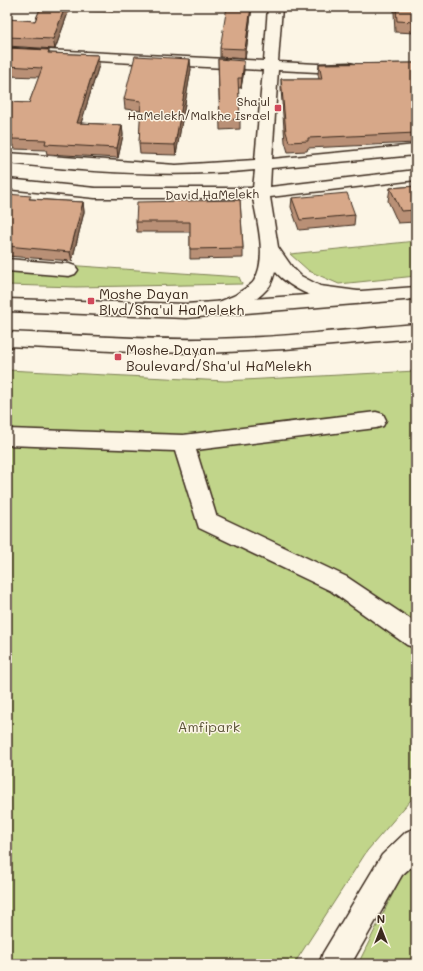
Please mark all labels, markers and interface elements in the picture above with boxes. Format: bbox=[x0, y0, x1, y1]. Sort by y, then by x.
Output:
place label: Sha'ul HaMelekh/Malkhe Israel bbox=[128, 93, 270, 123]
marker: Sha'ul HaMelekh/Malkhe Israel bbox=[273, 103, 283, 113]
street label: David HaMelekh bbox=[165, 185, 259, 203]
place label: Moshe Dayan Blvd/Sha'ul HaMelekh bbox=[99, 284, 244, 319]
marker: Moshe Dayan Blvd/Sha'ul HaMelekh bbox=[86, 296, 96, 306]
place label: Moshe Dayan Boulevard/Sha'ul HaMelekh bbox=[126, 340, 312, 375]
marker: Moshe Dayan Boulevard/Sha'ul HaMelekh bbox=[113, 352, 123, 362]
park label: Amfipark bbox=[178, 717, 240, 736]
north arrow bbox=[361, 909, 401, 949]
text: N bbox=[377, 911, 385, 926]

